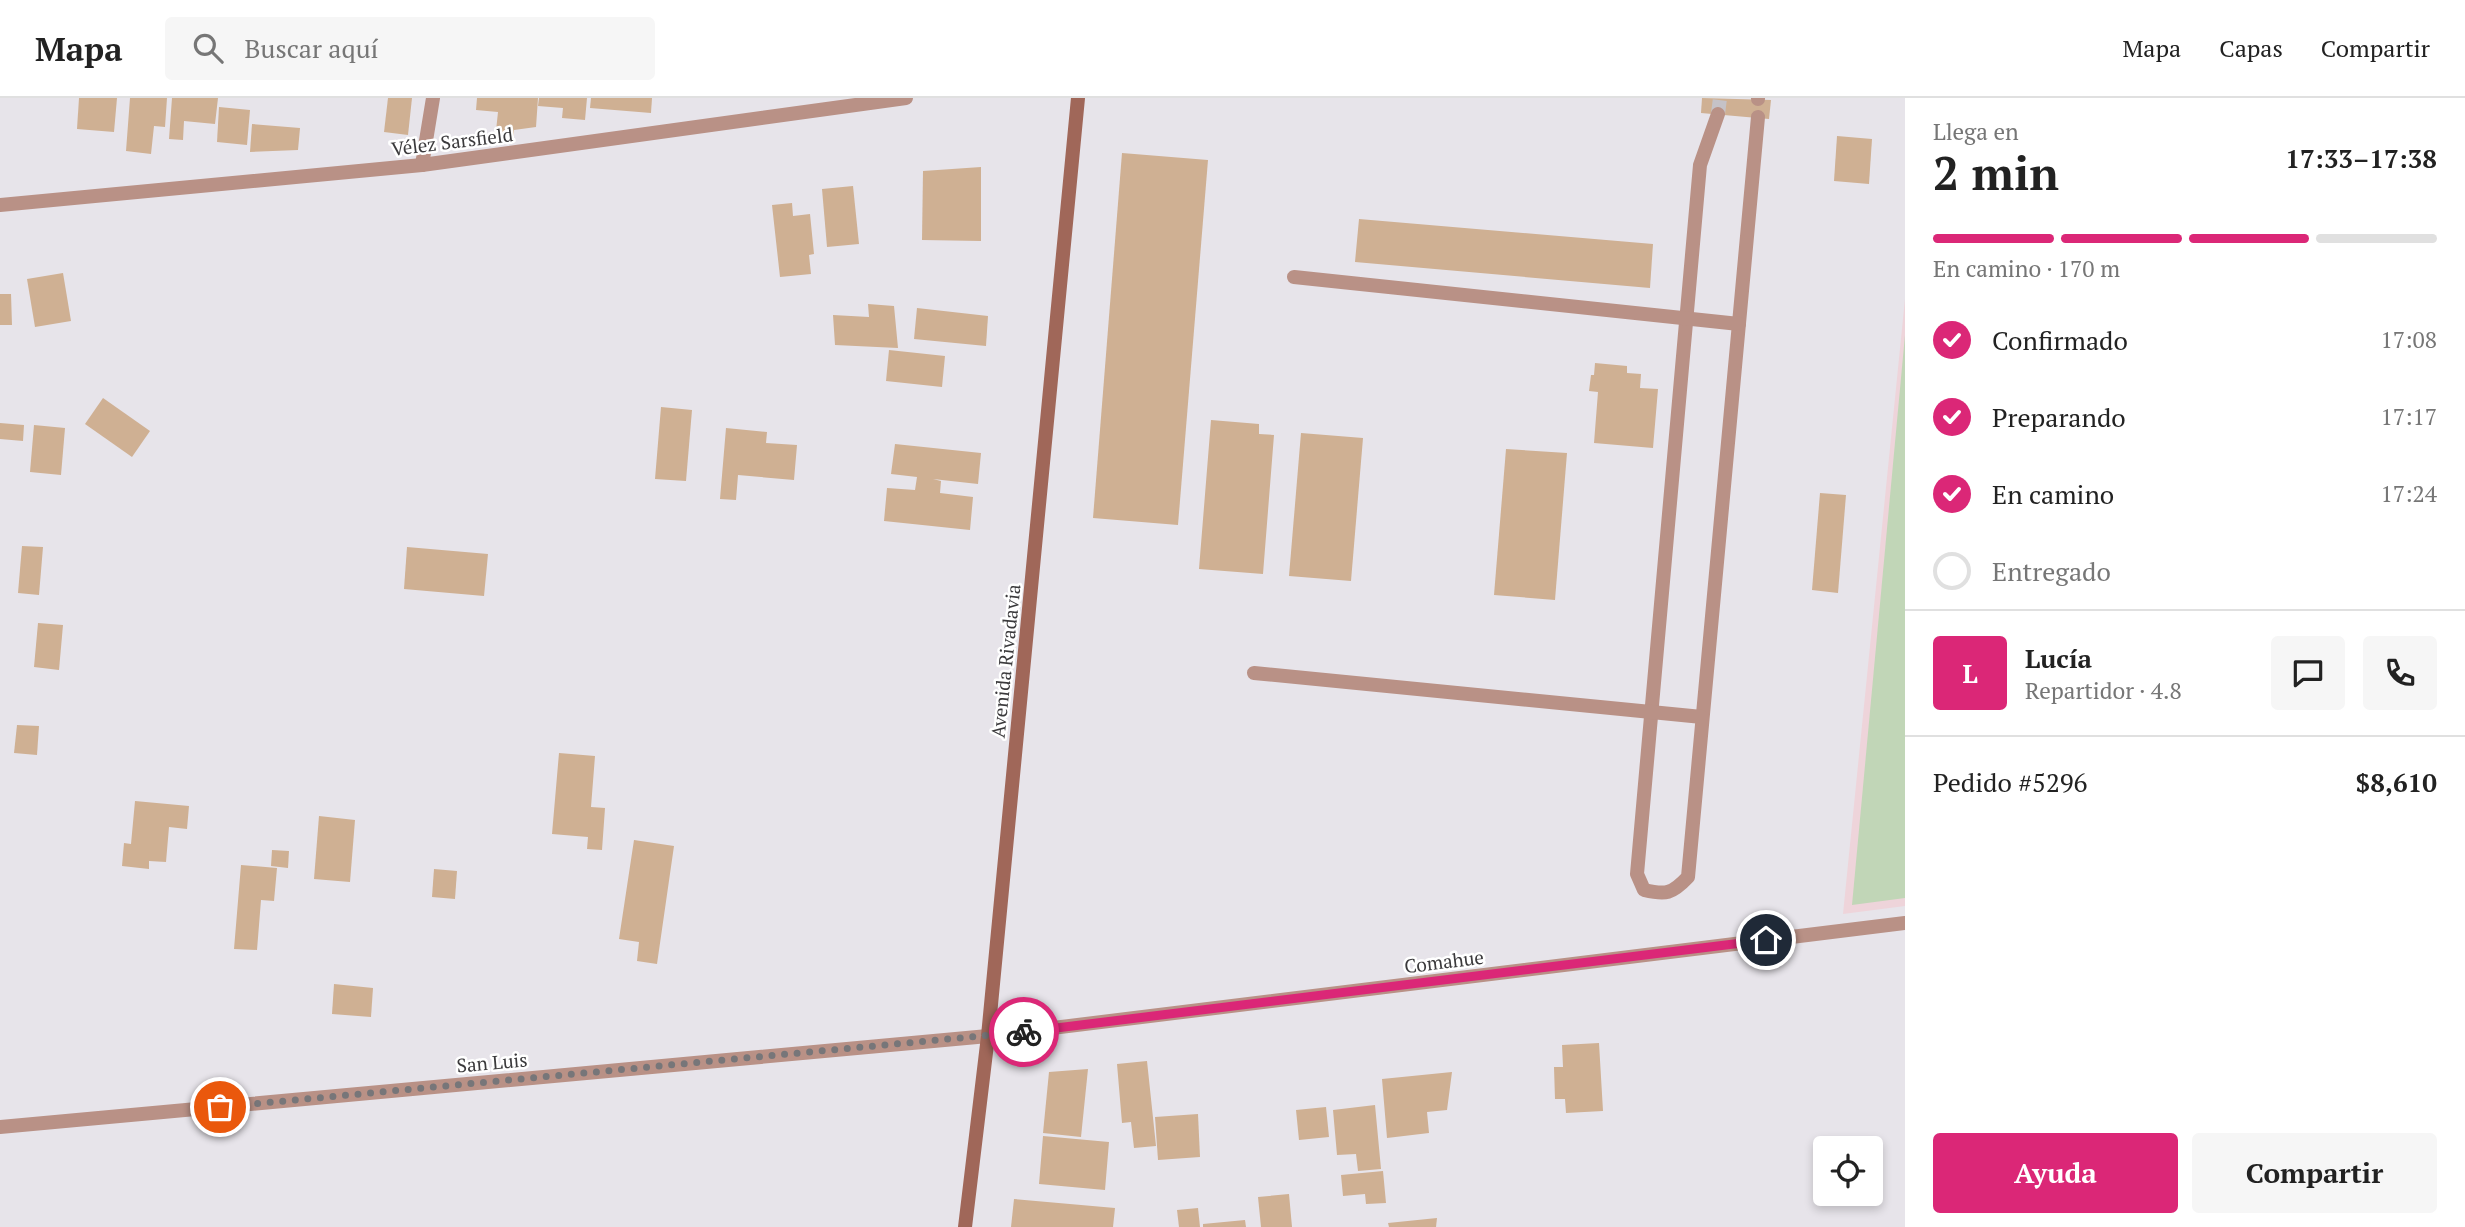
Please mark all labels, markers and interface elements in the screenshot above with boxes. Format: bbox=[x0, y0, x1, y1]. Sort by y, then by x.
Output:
search box bbox=[165, 17, 655, 80]
text: Mapa bbox=[35, 27, 123, 70]
icon: search bbox=[189, 29, 227, 67]
text: Buscar aquí bbox=[245, 31, 378, 65]
text: Mapa bbox=[2123, 32, 2181, 64]
text: Capas bbox=[2219, 32, 2283, 64]
text: Compartir bbox=[2321, 32, 2430, 64]
text: Llega en bbox=[1933, 116, 2019, 147]
street label: Vélez Sarsfield bbox=[390, 121, 515, 161]
text: 17:33–17:38 bbox=[2285, 141, 2437, 175]
text: 2 min bbox=[1933, 142, 2059, 203]
text: En camino · 170 m bbox=[1933, 253, 2120, 284]
icon: check bbox=[1933, 321, 1971, 359]
text: Confirmado bbox=[1992, 323, 2128, 357]
text: 17:08 bbox=[2380, 324, 2437, 355]
icon: check bbox=[1933, 398, 1971, 436]
text: Preparando bbox=[1992, 400, 2126, 434]
text: 17:17 bbox=[2380, 401, 2437, 432]
icon: check bbox=[1933, 475, 1971, 513]
text: En camino bbox=[1992, 477, 2114, 511]
text: 17:24 bbox=[2380, 478, 2437, 509]
text: Entregado bbox=[1992, 554, 2111, 588]
street label: Avenida Rivadavia bbox=[985, 583, 1026, 739]
button: chat bbox=[2271, 636, 2345, 710]
button: phone bbox=[2363, 636, 2437, 710]
text: Lucía bbox=[2025, 641, 2092, 675]
text: L bbox=[1962, 656, 1978, 690]
text: Repartidor · 4.8 bbox=[2025, 675, 2182, 706]
text: Pedido #5296 bbox=[1933, 765, 2087, 799]
text: $8,610 bbox=[2356, 765, 2437, 799]
pin bbox=[1736, 910, 1796, 970]
icon: home bbox=[1747, 921, 1785, 959]
street label: Comahue bbox=[1403, 944, 1485, 978]
courier bbox=[989, 997, 1059, 1067]
icon: bike bbox=[1005, 1013, 1043, 1051]
street label: San Luis bbox=[456, 1046, 528, 1078]
pin bbox=[190, 1077, 250, 1137]
icon: bag bbox=[201, 1088, 239, 1126]
button: Ayuda bbox=[1933, 1133, 2178, 1213]
button: Compartir bbox=[2192, 1133, 2437, 1213]
map controls bbox=[1813, 1136, 1883, 1206]
button: locate bbox=[1813, 1136, 1883, 1206]

